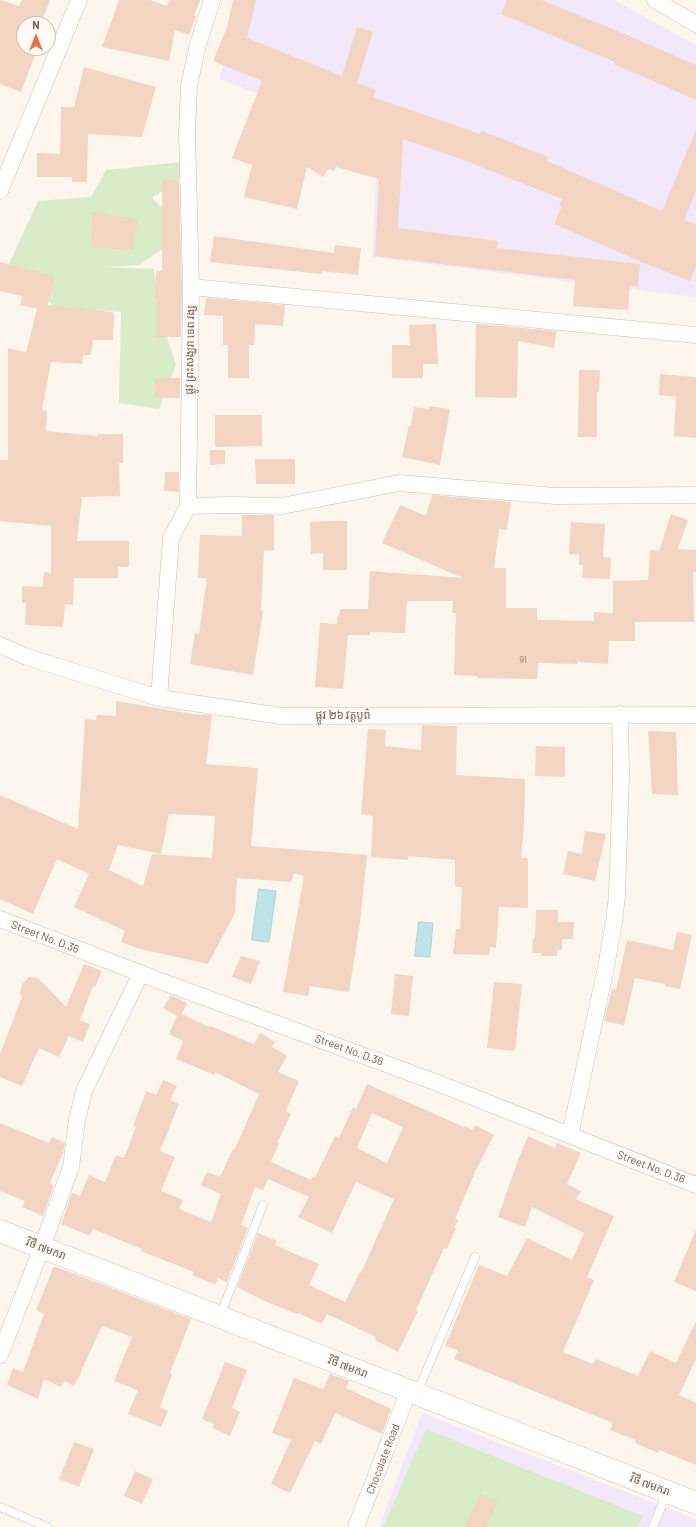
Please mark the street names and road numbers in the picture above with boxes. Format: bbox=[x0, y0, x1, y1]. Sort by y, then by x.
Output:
street label: ផ្លូវ ព្រះសង្ឃរា ទេព វង្ស bbox=[183, 305, 197, 395]
street label: ផ្លូវ ២៦ វត្តបូព៌ bbox=[316, 708, 370, 722]
street label: Street No. D.36 bbox=[9, 918, 81, 956]
street label: Street No. D.36 bbox=[313, 1032, 385, 1068]
street label: Street No. D.36 bbox=[615, 1148, 687, 1186]
street label: វិថី ៧មករា bbox=[24, 1235, 68, 1263]
street label: វិថី ៧មករា bbox=[326, 1353, 370, 1381]
street label: Chocolate Road bbox=[363, 1422, 403, 1496]
street label: វិថី ៧មករា bbox=[628, 1471, 672, 1499]

